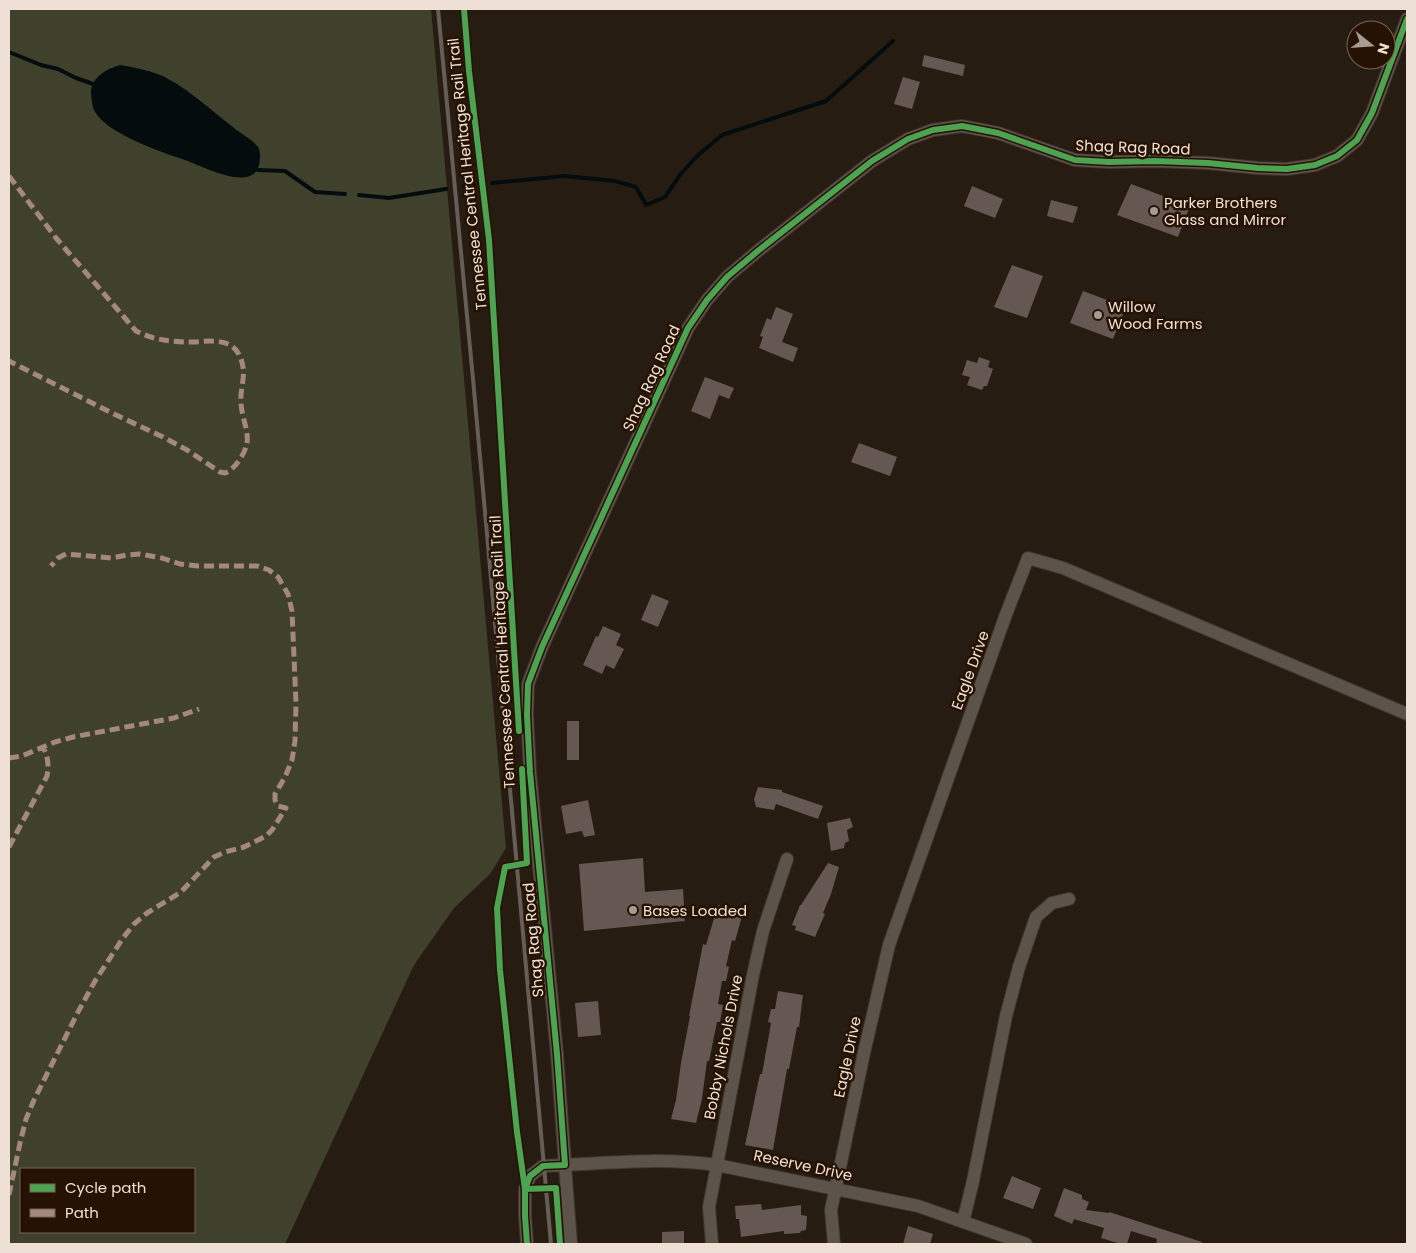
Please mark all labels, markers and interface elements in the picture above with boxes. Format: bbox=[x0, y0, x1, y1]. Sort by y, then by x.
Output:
north arrow bbox=[1346, 20, 1396, 70]
street label: Tennessee Central Heritage Rail Trail bbox=[442, 37, 492, 311]
text: N bbox=[1372, 41, 1395, 57]
street label: Shag Rag Road bbox=[1075, 134, 1191, 160]
place label: Parker Brothers Glass and Mirror bbox=[1164, 192, 1286, 230]
marker: Parker Brothers Glass and Mirror bbox=[1148, 205, 1160, 217]
place label: Willow Wood Farms bbox=[1108, 296, 1203, 334]
marker: Willow Wood Farms bbox=[1092, 309, 1104, 321]
street label: Shag Rag Road bbox=[617, 321, 685, 435]
street label: Tennessee Central Heritage Rail Trail bbox=[484, 515, 520, 789]
street label: Eagle Drive bbox=[946, 628, 994, 712]
street label: Shag Rag Road bbox=[518, 882, 548, 998]
place label: Bases Loaded bbox=[643, 900, 747, 921]
marker: Bases Loaded bbox=[627, 904, 639, 916]
street label: Bobby Nichols Drive bbox=[699, 973, 747, 1121]
street label: Eagle Drive bbox=[828, 1014, 866, 1100]
street label: Reserve Drive bbox=[752, 1144, 854, 1186]
legend bbox=[20, 1168, 195, 1233]
text: Cycle path bbox=[65, 1177, 146, 1198]
text: Path bbox=[65, 1202, 99, 1223]

